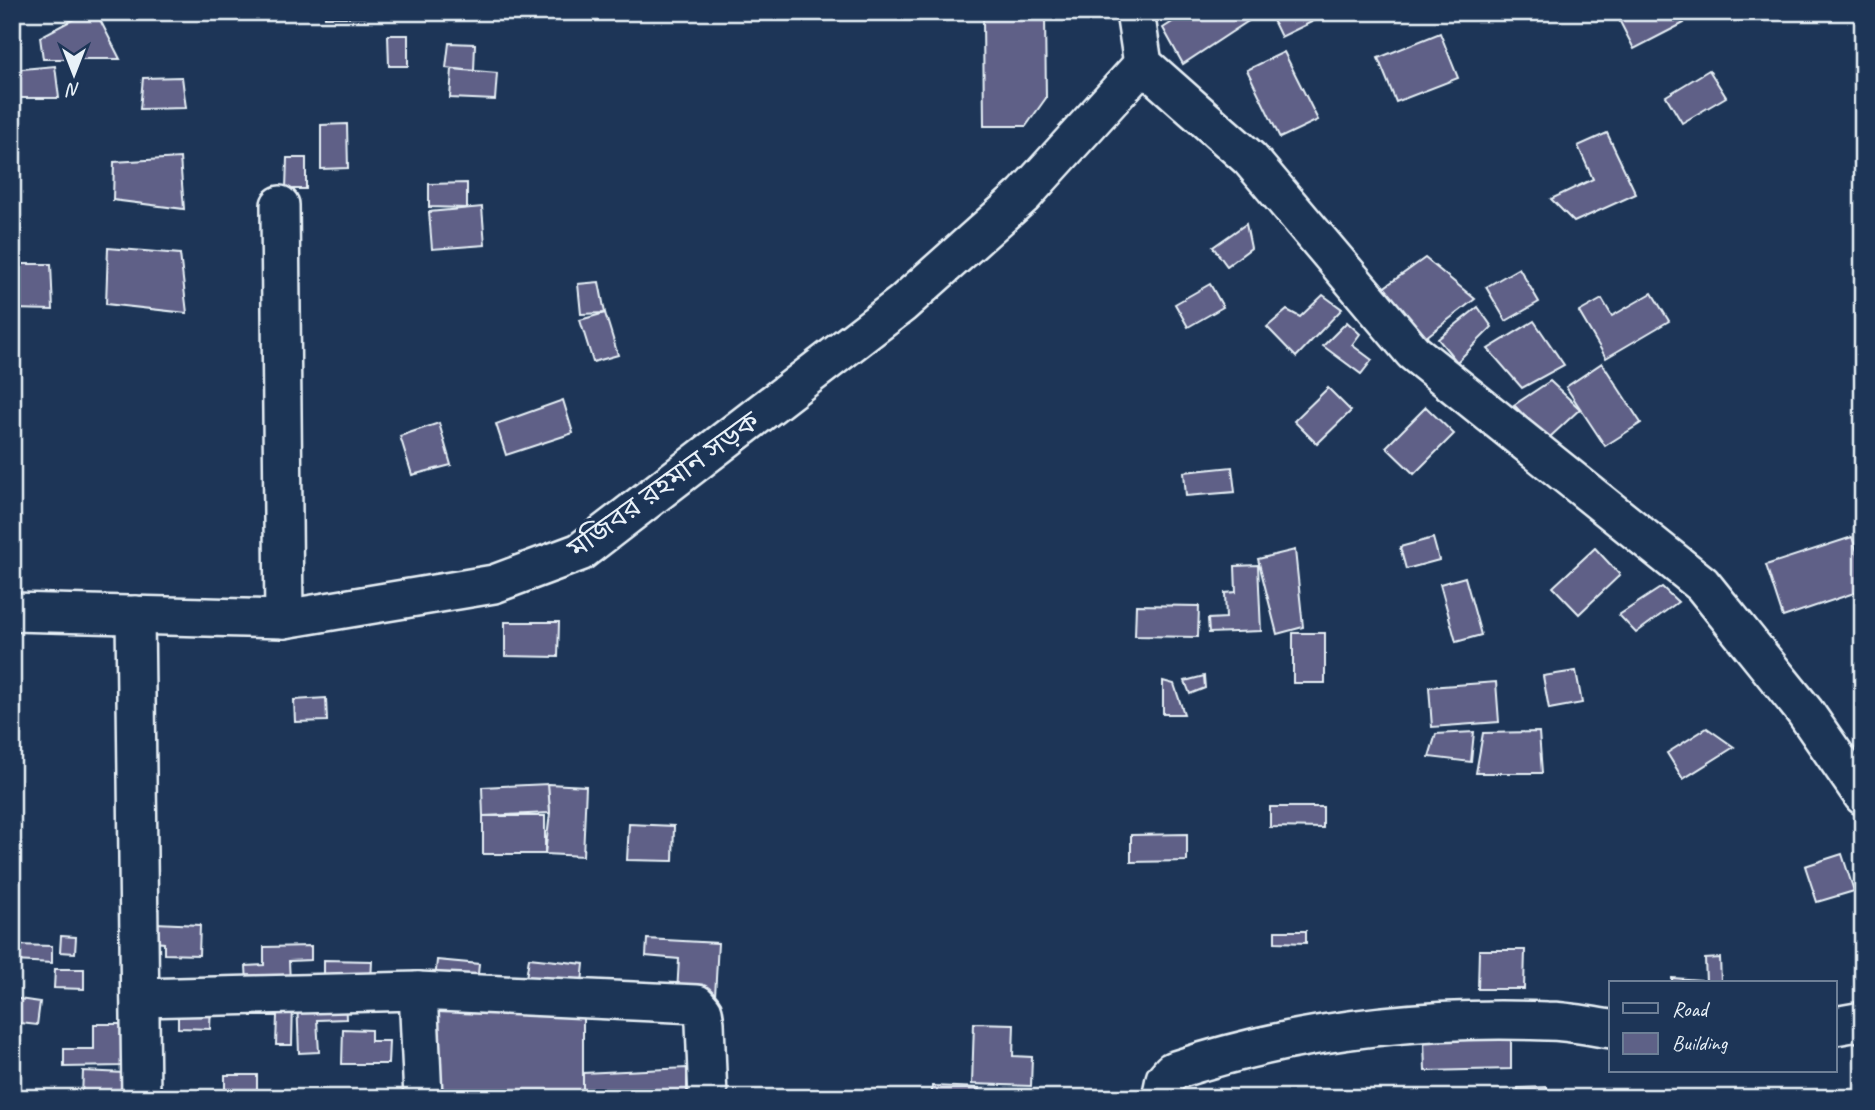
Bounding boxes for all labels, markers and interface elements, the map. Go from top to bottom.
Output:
north arrow [38,38,108,108]
text: N [65,78,80,102]
street label: মজিবর রহমান সড়ক [560,403,766,566]
legend [1609,981,1836,1072]
text: Road [1672,996,1711,1022]
text: Building [1672,1030,1729,1056]

